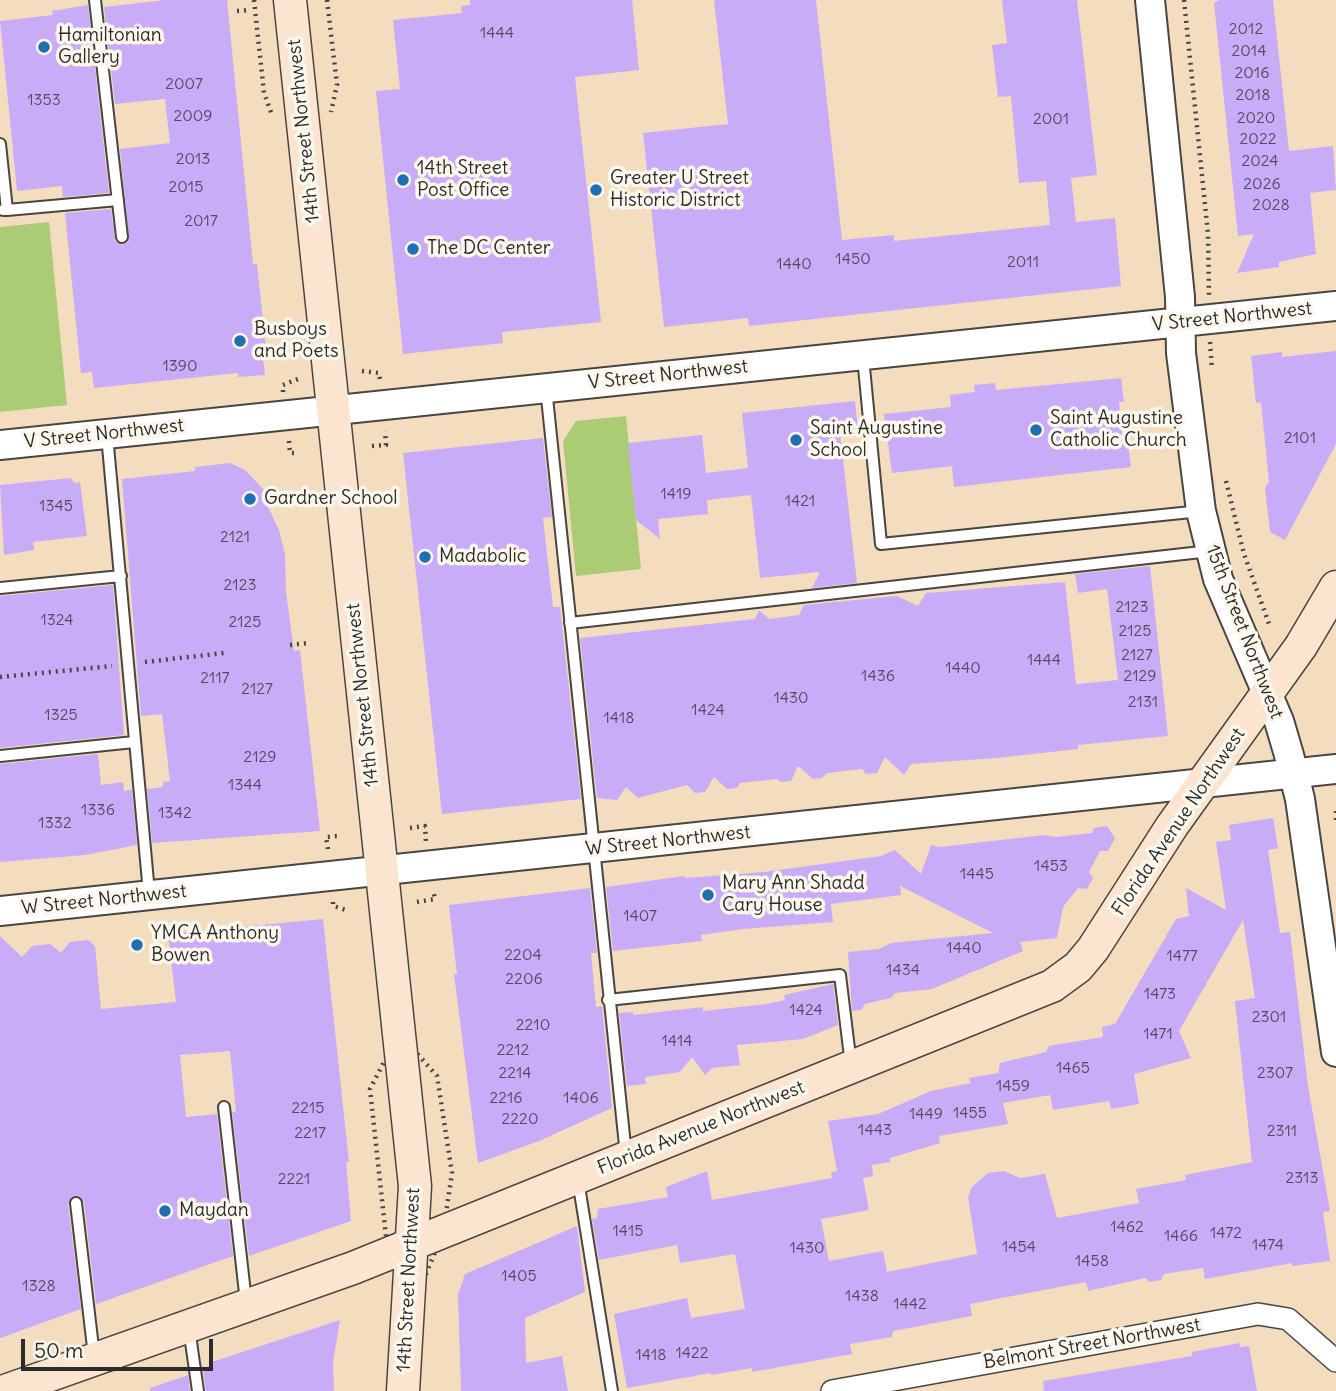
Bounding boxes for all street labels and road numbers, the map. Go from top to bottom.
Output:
street label: 14th Street Northwest [283,38,325,224]
street label: V Street Northwest [1151,297,1313,337]
street label: V Street Northwest [587,355,749,395]
street label: V Street Northwest [23,414,185,454]
street label: 15th Street Northwest [1200,542,1288,722]
street label: 14th Street Northwest [342,602,384,788]
street label: Florida Avenue Northwest [1108,724,1250,920]
street label: W Street Northwest [584,821,752,861]
street label: W Street Northwest [20,880,188,920]
street label: Florida Avenue Northwest [594,1076,808,1180]
street label: 14th Street Northwest [393,1187,425,1373]
street label: Belmont Street Northwest [982,1314,1202,1374]

